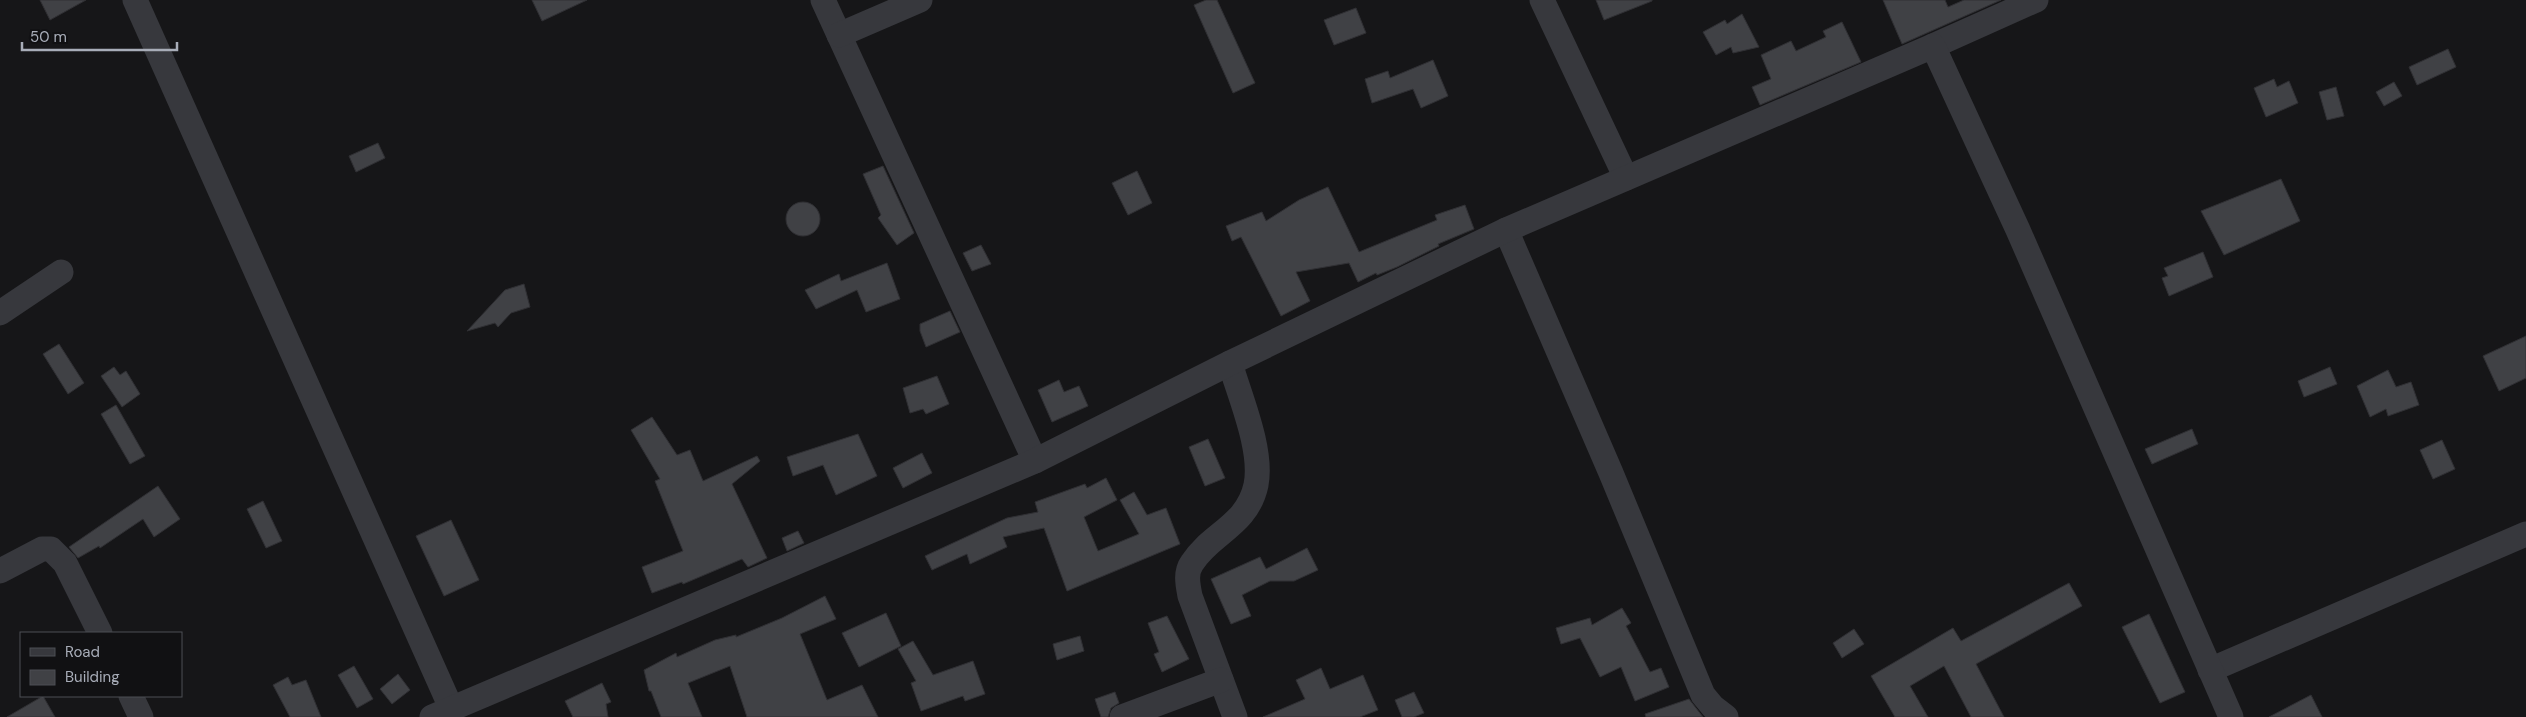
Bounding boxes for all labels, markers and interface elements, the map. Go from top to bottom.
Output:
scale bar [22,20,178,52]
text: 50 m [30,27,67,47]
legend [20,632,182,697]
text: Road [65,642,100,662]
text: Building [65,667,120,687]

